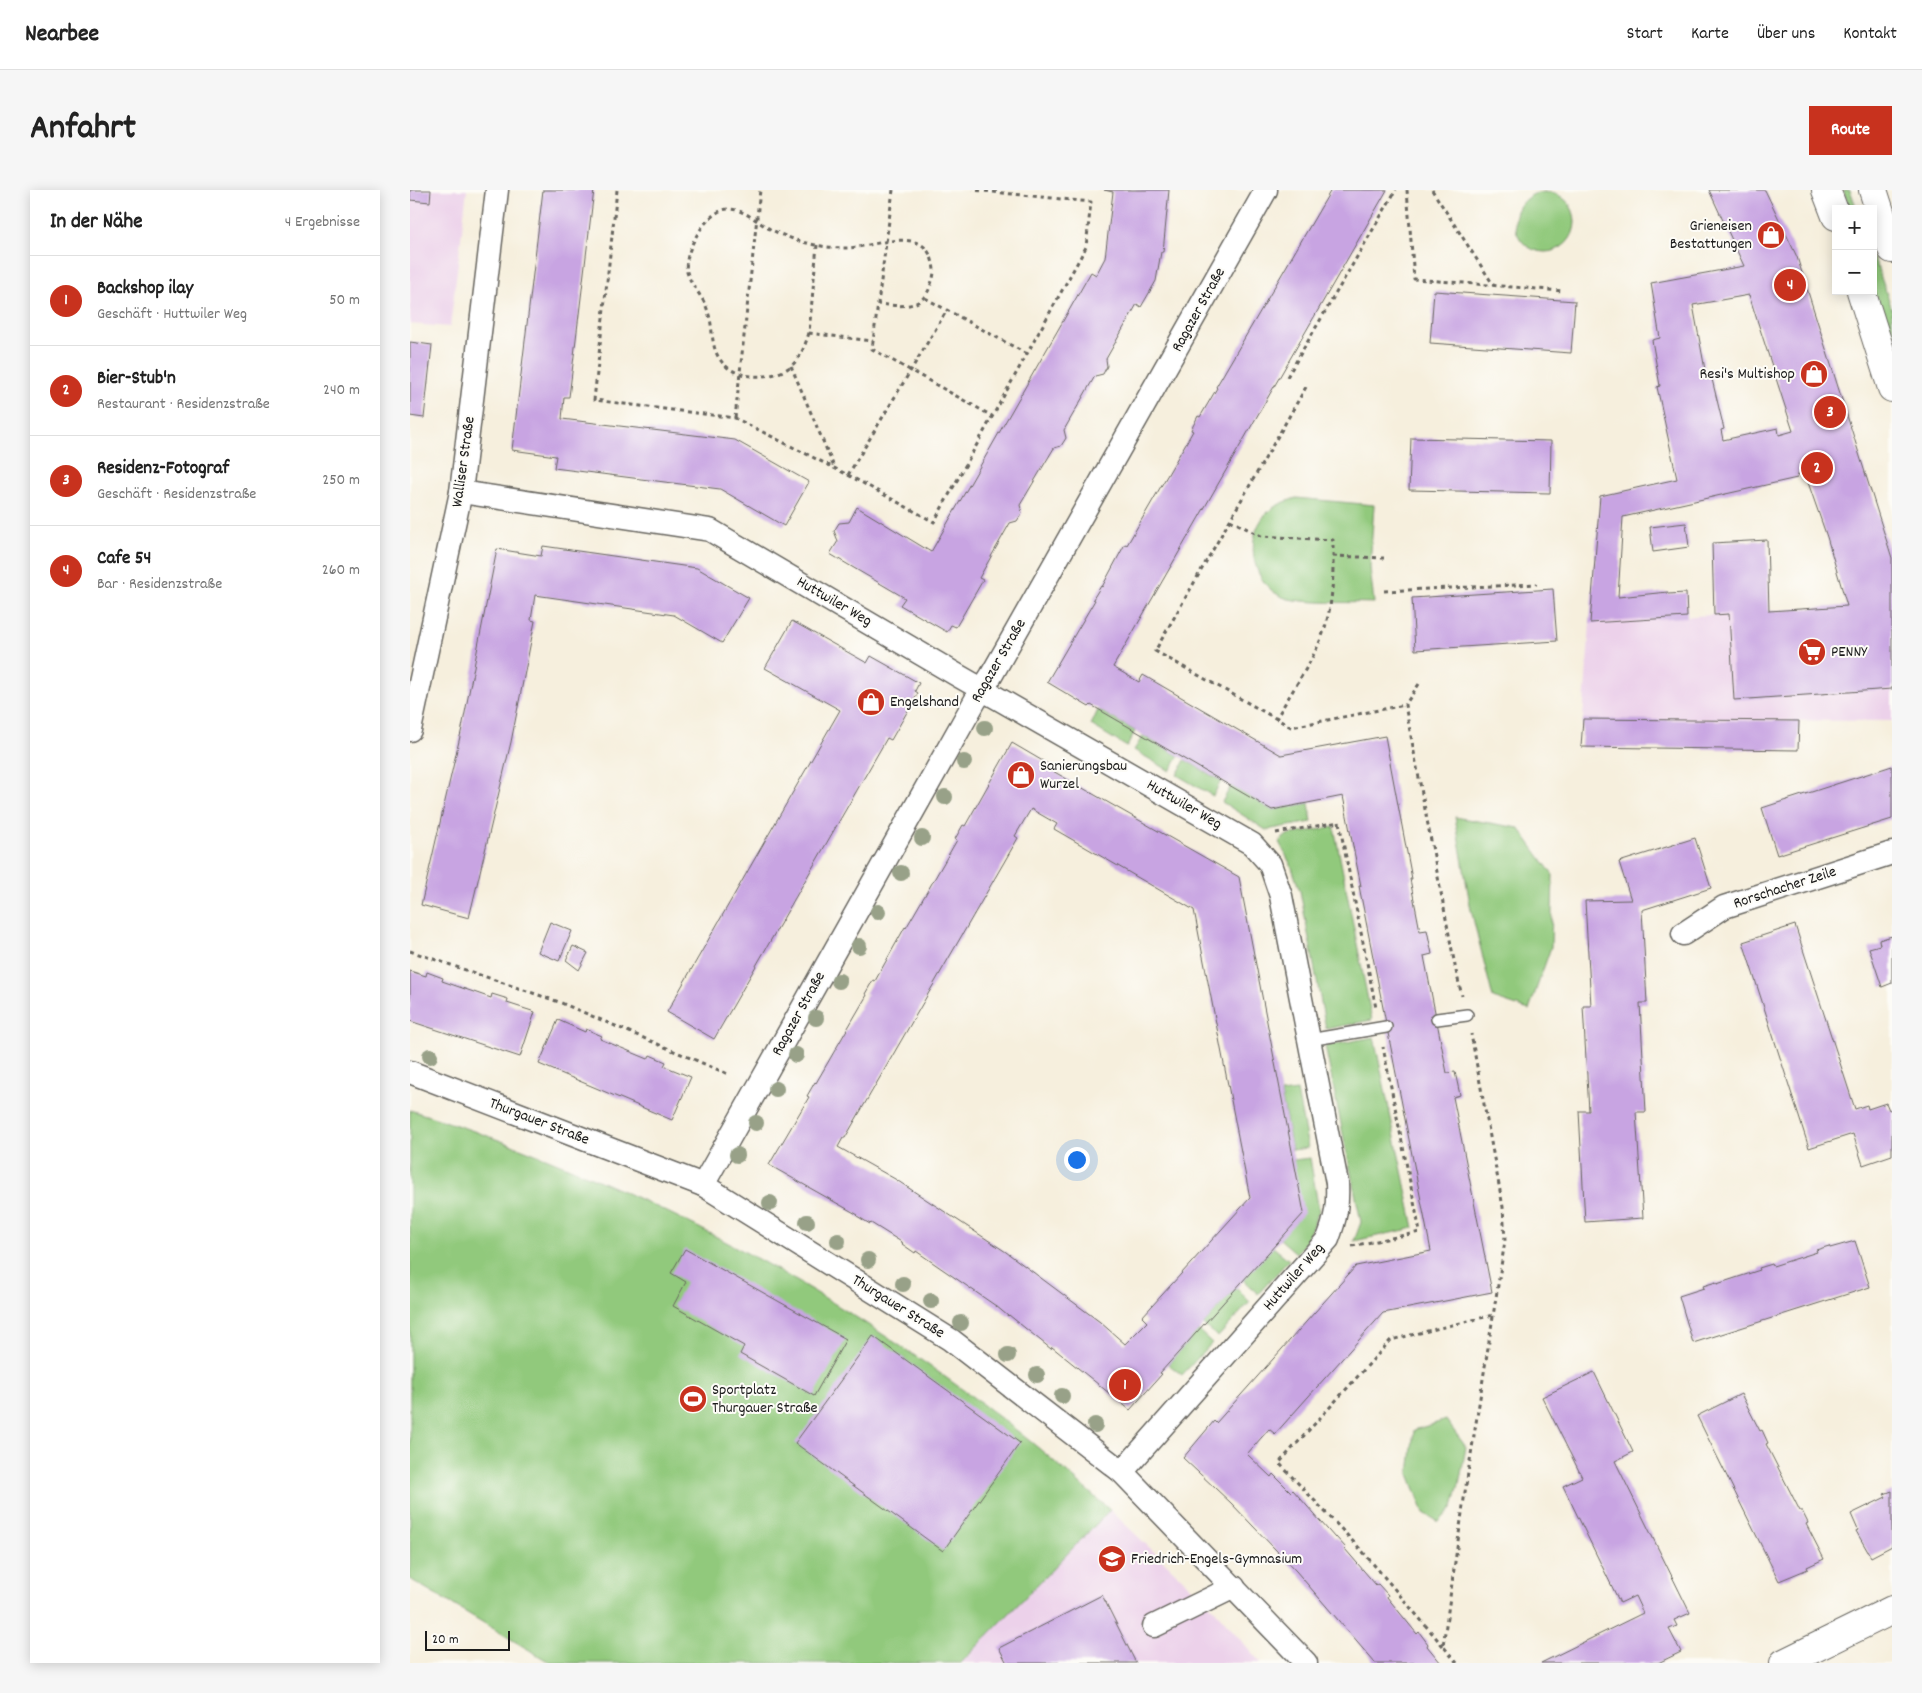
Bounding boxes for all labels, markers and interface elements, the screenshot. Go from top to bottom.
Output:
text: Nearbee [25,18,99,52]
text: Start [1627,22,1663,47]
text: Karte [1691,22,1729,47]
text: Über uns [1757,22,1815,47]
text: Kontakt [1843,22,1897,47]
text: Anfahrt [30,105,136,155]
button: Route [1809,106,1892,155]
map controls [1832,205,1877,295]
button: + [1832,205,1877,250]
text: In der Nähe [50,208,142,238]
text: 4 Ergebnisse [285,211,360,234]
place label: Grieneisen Bestattungen [1670,215,1752,256]
shop icon: Grieneisen Bestattungen [1756,220,1786,250]
button: − [1832,250,1877,295]
street label: Ragazer Straße [1166,264,1232,356]
pin: 4 [1774,266,1806,304]
text: Backshop ilay [97,276,193,303]
text: 1 [64,289,68,312]
text: 50 m [329,289,360,312]
text: Geschäft · Huttwiler Weg [97,303,247,326]
shop icon: Resi's Multishop [1799,359,1829,389]
place label: Resi's Multishop [1699,363,1795,386]
text: Bier-Stub'n [97,366,176,393]
text: 2 [63,379,70,402]
text: 240 m [323,379,360,402]
text: Restaurant · Residenzstraße [97,393,270,416]
pin: 3 [1814,393,1846,431]
street label: Walliser Straße [446,415,482,509]
pin: 2 [1801,449,1833,487]
text: Residenz-Fotograf [97,456,229,483]
text: 3 [62,469,70,492]
text: 250 m [322,469,360,492]
text: Geschäft · Residenzstraße [97,483,256,506]
text: Cafe 54 [97,546,151,573]
text: 4 [63,559,69,582]
text: 260 m [322,559,360,582]
street label: Huttwiler Weg [792,571,876,633]
text: Bar · Residenzstraße [97,573,222,596]
street label: Ragazer Straße [966,615,1032,707]
supermarket icon: PENNY [1797,637,1827,667]
place label: PENNY [1831,641,1868,664]
shop icon: Engelshand [856,687,886,717]
place label: Engelshand [890,691,959,714]
place label: Sanierungsbau Wurzel [1040,755,1127,796]
shop icon: Sanierungsbau Wurzel [1006,760,1036,790]
street label: Huttwiler Weg [1142,774,1226,836]
street label: Rorschacher Zeile [1731,861,1839,915]
street label: Ragazer Straße [766,968,832,1060]
street label: Thurgauer Straße [486,1092,592,1152]
your location [1064,1147,1090,1173]
street label: Huttwiler Weg [1258,1238,1330,1316]
street label: Thurgauer Straße [847,1269,949,1345]
pin: 1 [1109,1366,1141,1404]
place label: Sportplatz Thurgauer Straße [712,1379,818,1420]
sports icon: Sportplatz Thurgauer Straße [678,1384,708,1414]
school or university icon: Friedrich-Engels-Gymnasium [1097,1544,1127,1574]
place label: Friedrich-Engels-Gymnasium [1131,1548,1302,1571]
scale bar [425,1628,510,1651]
text: 20 m [432,1630,459,1650]

